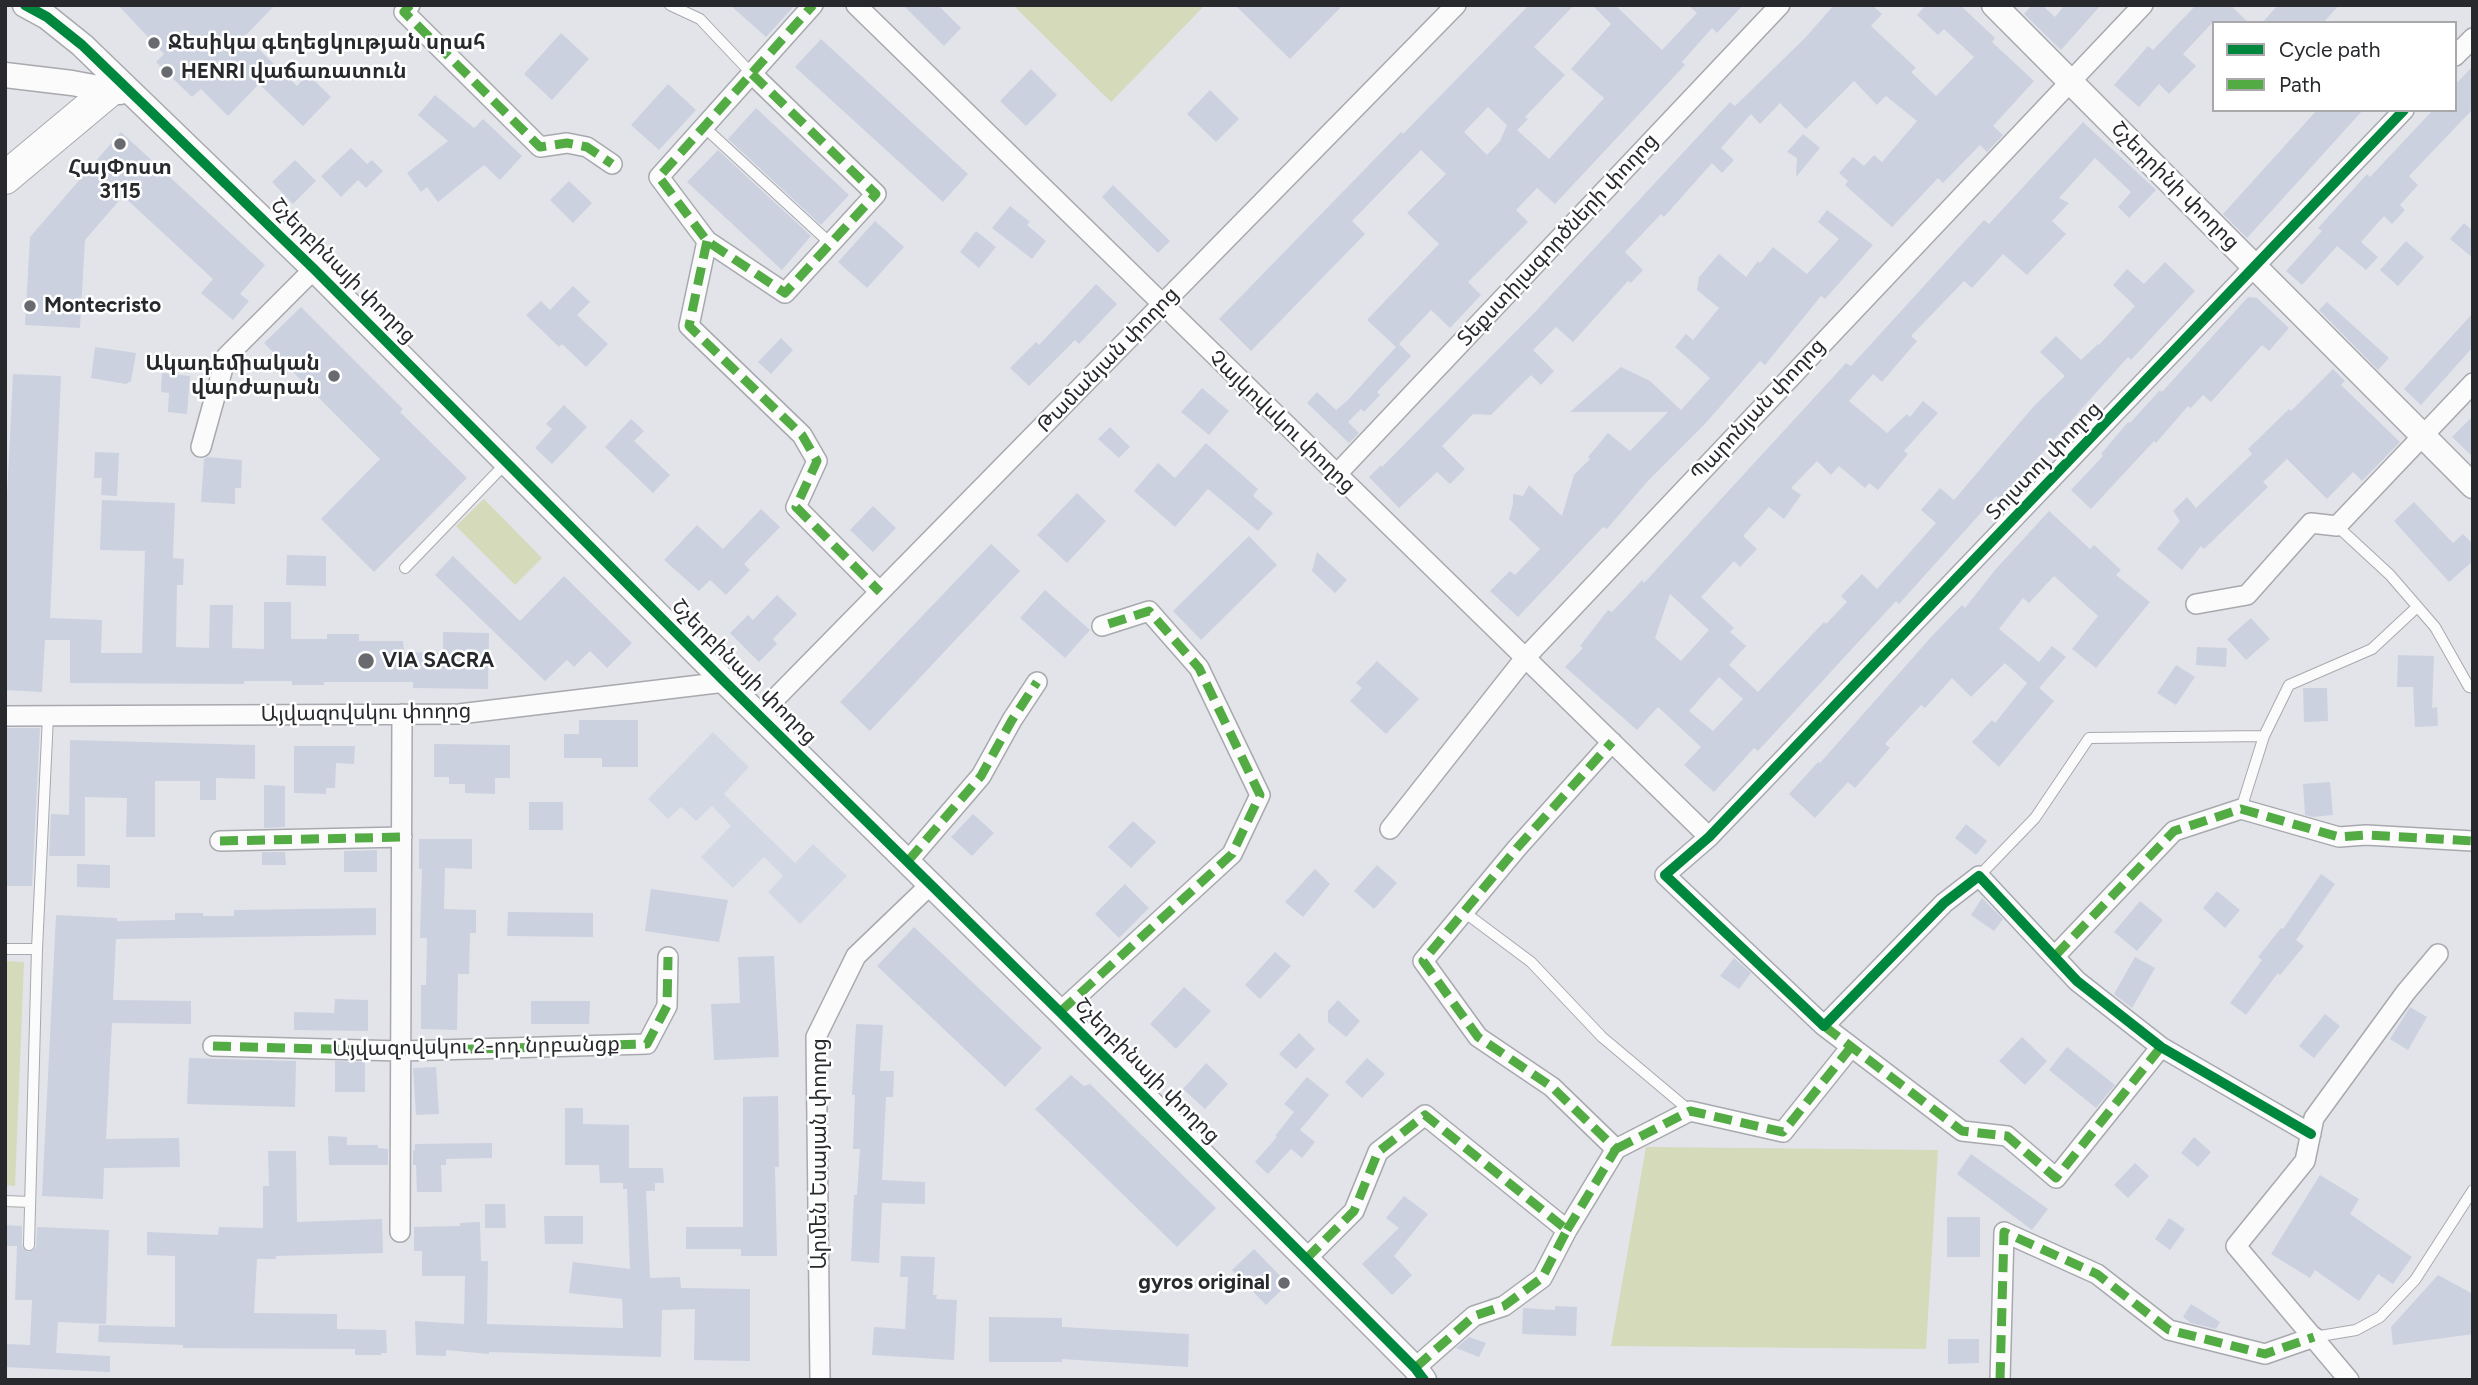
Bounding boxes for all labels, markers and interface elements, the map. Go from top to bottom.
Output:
legend [2212,21,2457,112]
place label: Ջեսիկա գեղեցկության սրահ [168,30,486,56]
marker: Ջեսիկա գեղեցկության սրահ [146,35,162,51]
text: Cycle path [2279,37,2380,62]
place label: HENRI վաճառատուն [181,59,407,85]
marker: HENRI վաճառատուն [159,64,175,80]
text: Path [2279,72,2321,97]
street label: Շչեդրինի փողոց [2106,117,2244,255]
street label: Տեքստիլագործների փողոց [1453,128,1663,352]
marker: ՀայՓոստ 3115 [112,136,128,152]
place label: ՀայՓոստ 3115 [68,155,172,205]
street label: Շչերբինայի փողոց [265,193,421,349]
street label: Թամանյան փողոց [1032,282,1184,438]
place label: Montecristo [44,293,161,319]
marker: Montecristo [22,298,38,314]
street label: Պարոնյան փողոց [1686,334,1830,486]
street label: Չայկովսկու փողոց [1203,345,1361,499]
place label: Ակադեմիական վարժարան [145,351,320,401]
marker: Ակադեմիական վարժարան [326,368,342,384]
street label: Տոլստոյ փողոց [1981,397,2107,525]
street label: Շչերբինայի փողոց [666,594,822,750]
place label: VIA SACRA [382,648,494,674]
marker: VIA SACRA [356,651,376,671]
street label: Այվազովսկու փողոց [261,699,471,727]
street label: Շչերբինայի փողոց [1069,993,1225,1149]
street label: Այվազովսկու 2-րդ նրբանցք [332,1032,620,1062]
street label: Արմեն Եսայան փողոց [807,1038,833,1270]
place label: gyros original [1138,1270,1270,1296]
marker: gyros original [1276,1275,1292,1291]

